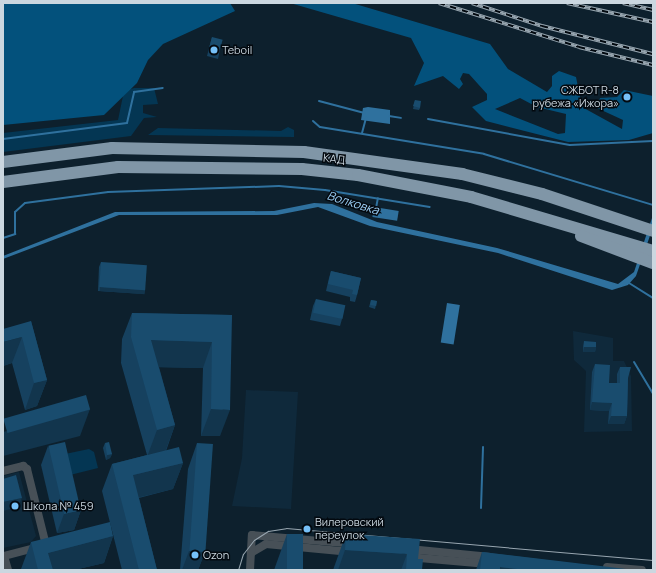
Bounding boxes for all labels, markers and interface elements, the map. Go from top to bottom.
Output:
place label: Teboil [222,43,252,57]
marker: Teboil [209,45,219,55]
place label: СЖБОТ R-8 рубежа «Ижора» [533,84,619,110]
marker: СЖБОТ R-8 рубежа «Ижора» [622,92,632,102]
street label: КАД [322,151,346,167]
water label: Волковка [325,188,381,218]
place label: Школа № 459 [23,499,93,513]
marker: Школа № 459 [10,501,20,511]
place label: Вилеровский переулок [315,516,384,542]
marker: Вилеровский переулок [302,524,312,534]
place label: Ozon [203,548,229,562]
marker: Ozon [190,550,200,560]

